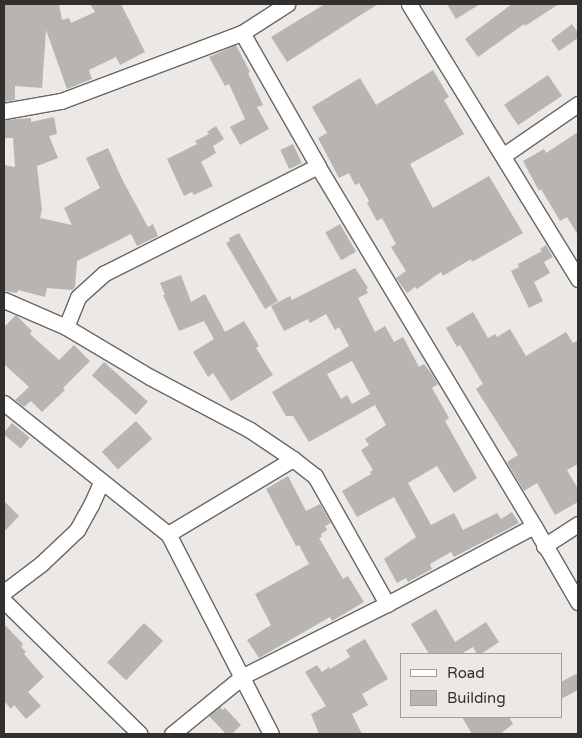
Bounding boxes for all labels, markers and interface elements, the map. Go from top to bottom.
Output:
legend [400,653,562,718]
text: Road [447,664,485,682]
text: Building [447,689,506,707]

